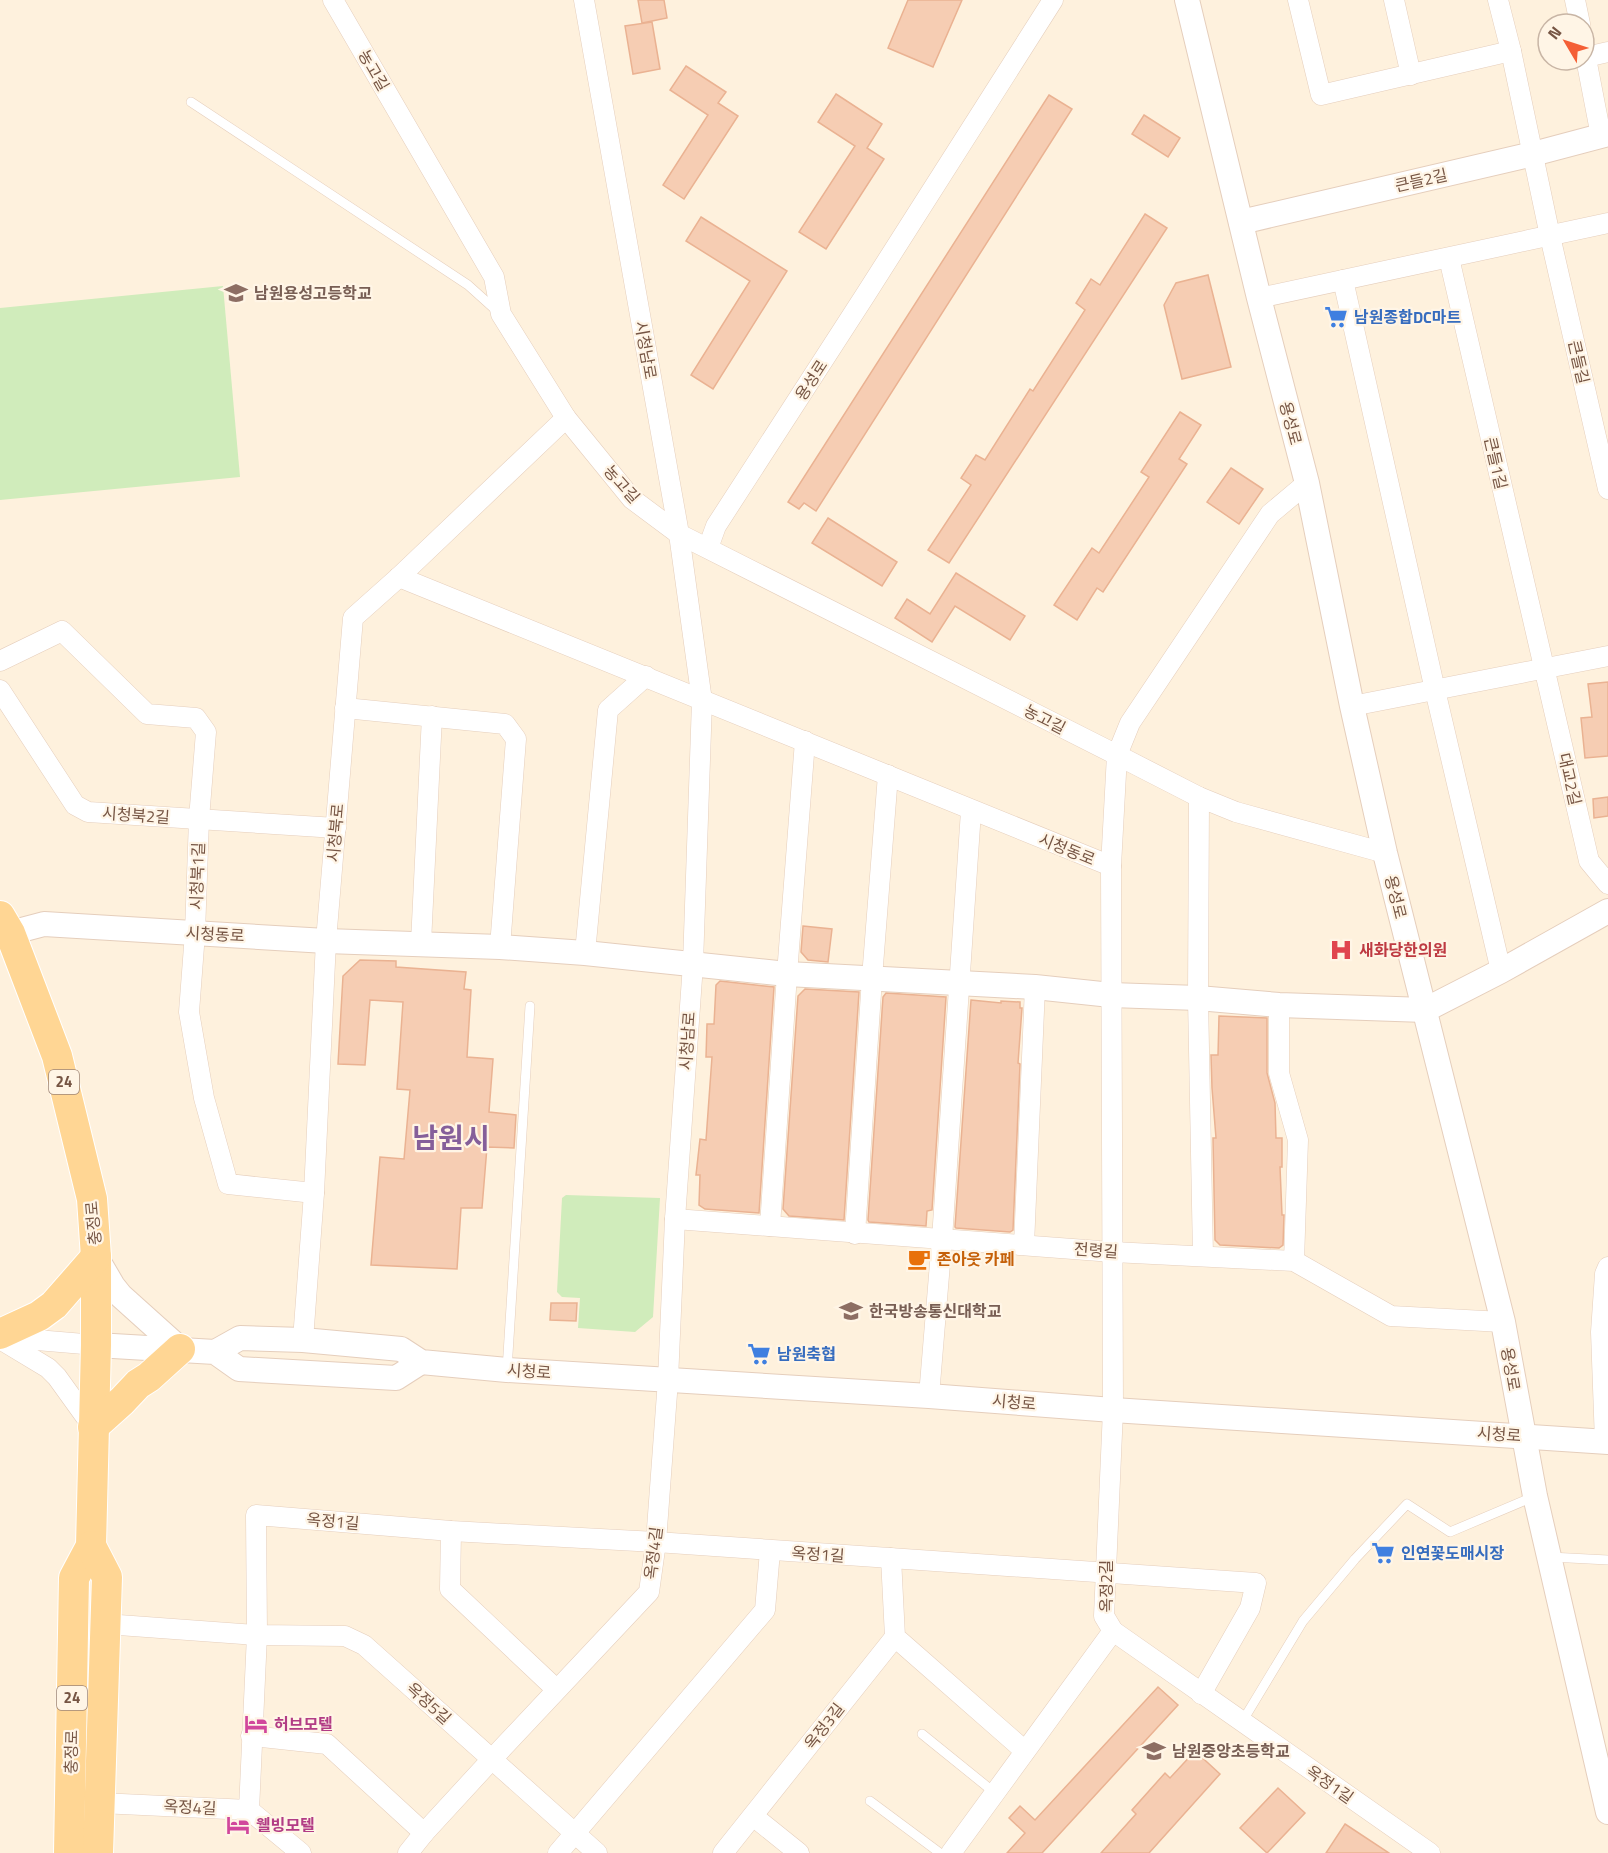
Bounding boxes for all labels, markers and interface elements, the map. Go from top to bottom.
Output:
north arrow [1536,12,1596,72]
text: N [1542,21,1567,44]
street label: 농고길 [353,45,395,95]
street label: 큰들2길 [1392,162,1450,198]
school or university icon: 남원용성고등학교 [223,280,249,306]
place label: 남원용성고등학교 [254,281,372,305]
supermarket icon: 남원종합DC마트 [1323,304,1349,330]
place label: 남원종합DC마트 [1354,305,1461,329]
street label: 시청남로 [629,319,663,381]
street label: 큰들길 [1562,338,1596,386]
street label: 용성로 [789,355,833,405]
street label: 용성로 [1274,399,1308,448]
street label: 큰들1길 [1478,434,1514,492]
street label: 농고길 [598,460,646,508]
street label: 농고길 [1020,698,1070,740]
street label: 대교2길 [1552,750,1588,808]
street label: 시청북2길 [101,801,171,829]
street label: 시청북로 [320,802,350,863]
street label: 시청동로 [1035,827,1099,871]
street label: 시청북1길 [184,842,210,910]
street label: 용성로 [1379,873,1413,922]
street label: 시청동로 [185,920,245,948]
hospital icon: 새화당한의원 [1328,937,1354,963]
place label: 새화당한의원 [1359,938,1447,962]
street label: 시청남로 [673,1011,701,1071]
road number: 24 [49,1070,79,1094]
district label: 남원시 [412,1116,490,1159]
street label: 충정로 [79,1200,107,1246]
street label: 전령길 [1073,1236,1119,1264]
cafe icon: 존아웃 카페 [906,1246,932,1272]
place label: 존아웃 카페 [937,1247,1014,1271]
school or university icon: 한국방송통신대학교 [838,1298,864,1324]
place label: 한국방송통신대학교 [869,1299,1002,1323]
supermarket icon: 남원축협 [746,1341,772,1367]
place label: 남원축협 [777,1342,836,1366]
street label: 용성로 [1495,1345,1527,1393]
street label: 시청로 [506,1357,552,1385]
street label: 시청로 [991,1388,1037,1416]
street label: 시청로 [1476,1420,1522,1448]
street label: 옥정1길 [305,1507,361,1535]
street label: 옥정4길 [638,1525,668,1581]
street label: 옥정1길 [791,1540,845,1568]
supermarket icon: 인연꽃도매시장 [1370,1540,1396,1566]
place label: 인연꽃도매시장 [1401,1541,1504,1565]
street label: 옥정2길 [1094,1559,1118,1613]
street label: 옥정5길 [401,1676,457,1730]
road number: 24 [57,1686,87,1710]
street label: 옥정3길 [798,1698,850,1754]
hotel icon: 허브모텔 [243,1711,269,1737]
place label: 허브모텔 [274,1712,333,1736]
street label: 충정로 [59,1729,83,1774]
school or university icon: 남원중앙초등학교 [1141,1738,1167,1764]
place label: 남원중앙초등학교 [1172,1739,1290,1763]
street label: 옥정1길 [1301,1759,1359,1809]
street label: 옥정4길 [163,1794,217,1820]
hotel icon: 웰빙모텔 [225,1812,251,1838]
place label: 웰빙모텔 [256,1813,315,1837]

